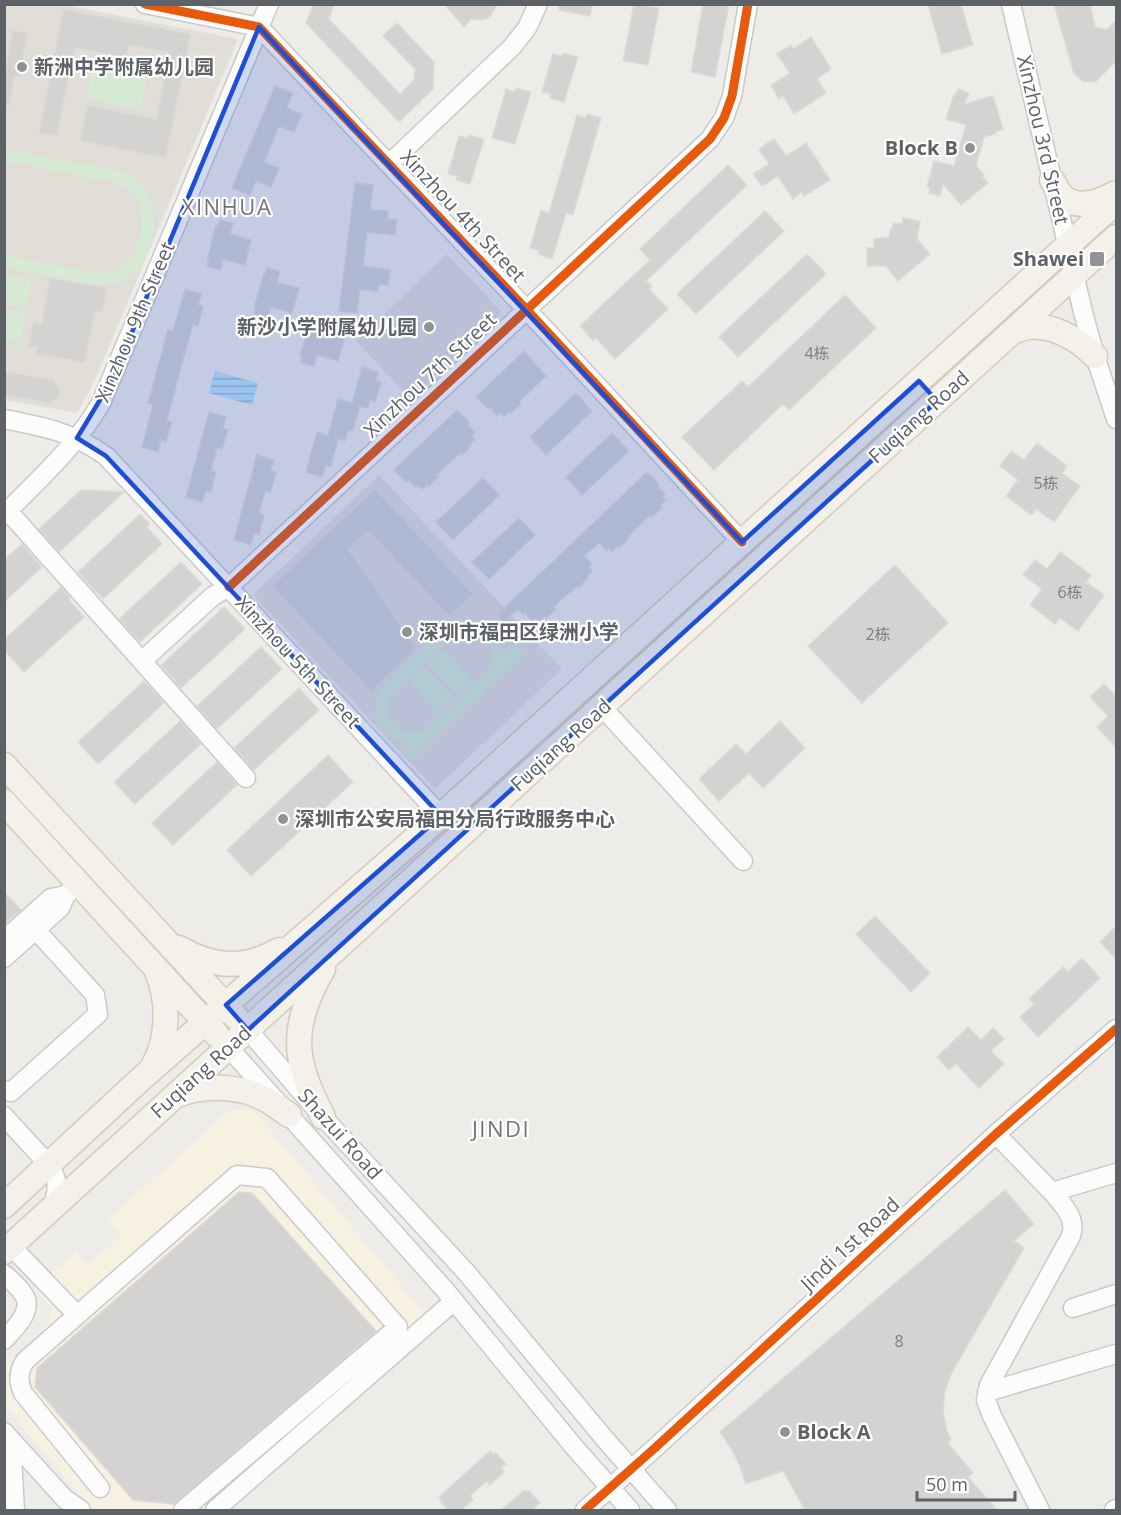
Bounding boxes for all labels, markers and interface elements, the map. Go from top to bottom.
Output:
place label: 新洲中学附属幼儿园 [34,53,214,80]
street label: Xinzhou 3rd Street [1011,53,1076,227]
marker: 新洲中学附属幼儿园 [15,60,29,74]
place label: Block B [885,134,958,161]
marker: Block B [963,141,977,155]
street label: Xinzhou 4th Street [395,144,532,288]
district label: XINHUA [182,191,272,221]
street label: Xinzhou 9th Street [89,237,181,406]
place label: Shawei [1013,245,1084,272]
marker: Shawei [1088,250,1106,268]
street label: Xinzhou 7th Street [358,306,502,443]
place label: 新沙小学附属幼儿园 [237,313,417,340]
marker: 新沙小学附属幼儿园 [422,320,436,334]
house number: 4栋 [804,342,830,364]
street label: Fuqiang Road [862,364,975,469]
house number: 5栋 [1033,472,1059,494]
house number: 6栋 [1057,581,1083,603]
street label: Xinzhou 5th Street [230,590,367,734]
place label: 深圳市福田区绿洲小学 [419,618,619,645]
house number: 2栋 [865,623,891,645]
marker: 深圳市福田区绿洲小学 [400,625,414,639]
street label: Fuqiang Road [504,692,617,797]
place label: 深圳市公安局福田分局行政服务中心 [295,805,615,832]
marker: 深圳市公安局福田分局行政服务中心 [276,812,290,826]
street label: Fuqiang Road [144,1019,257,1124]
street label: Shazui Road [292,1082,389,1185]
district label: JINDI [470,1113,530,1143]
street label: Jindi 1st Road [793,1191,905,1298]
house number: 8 [894,1330,904,1352]
place label: Block A [797,1418,871,1445]
marker: Block A [778,1425,792,1439]
scale bar [917,1464,1014,1502]
text: 50 m [926,1472,968,1496]

